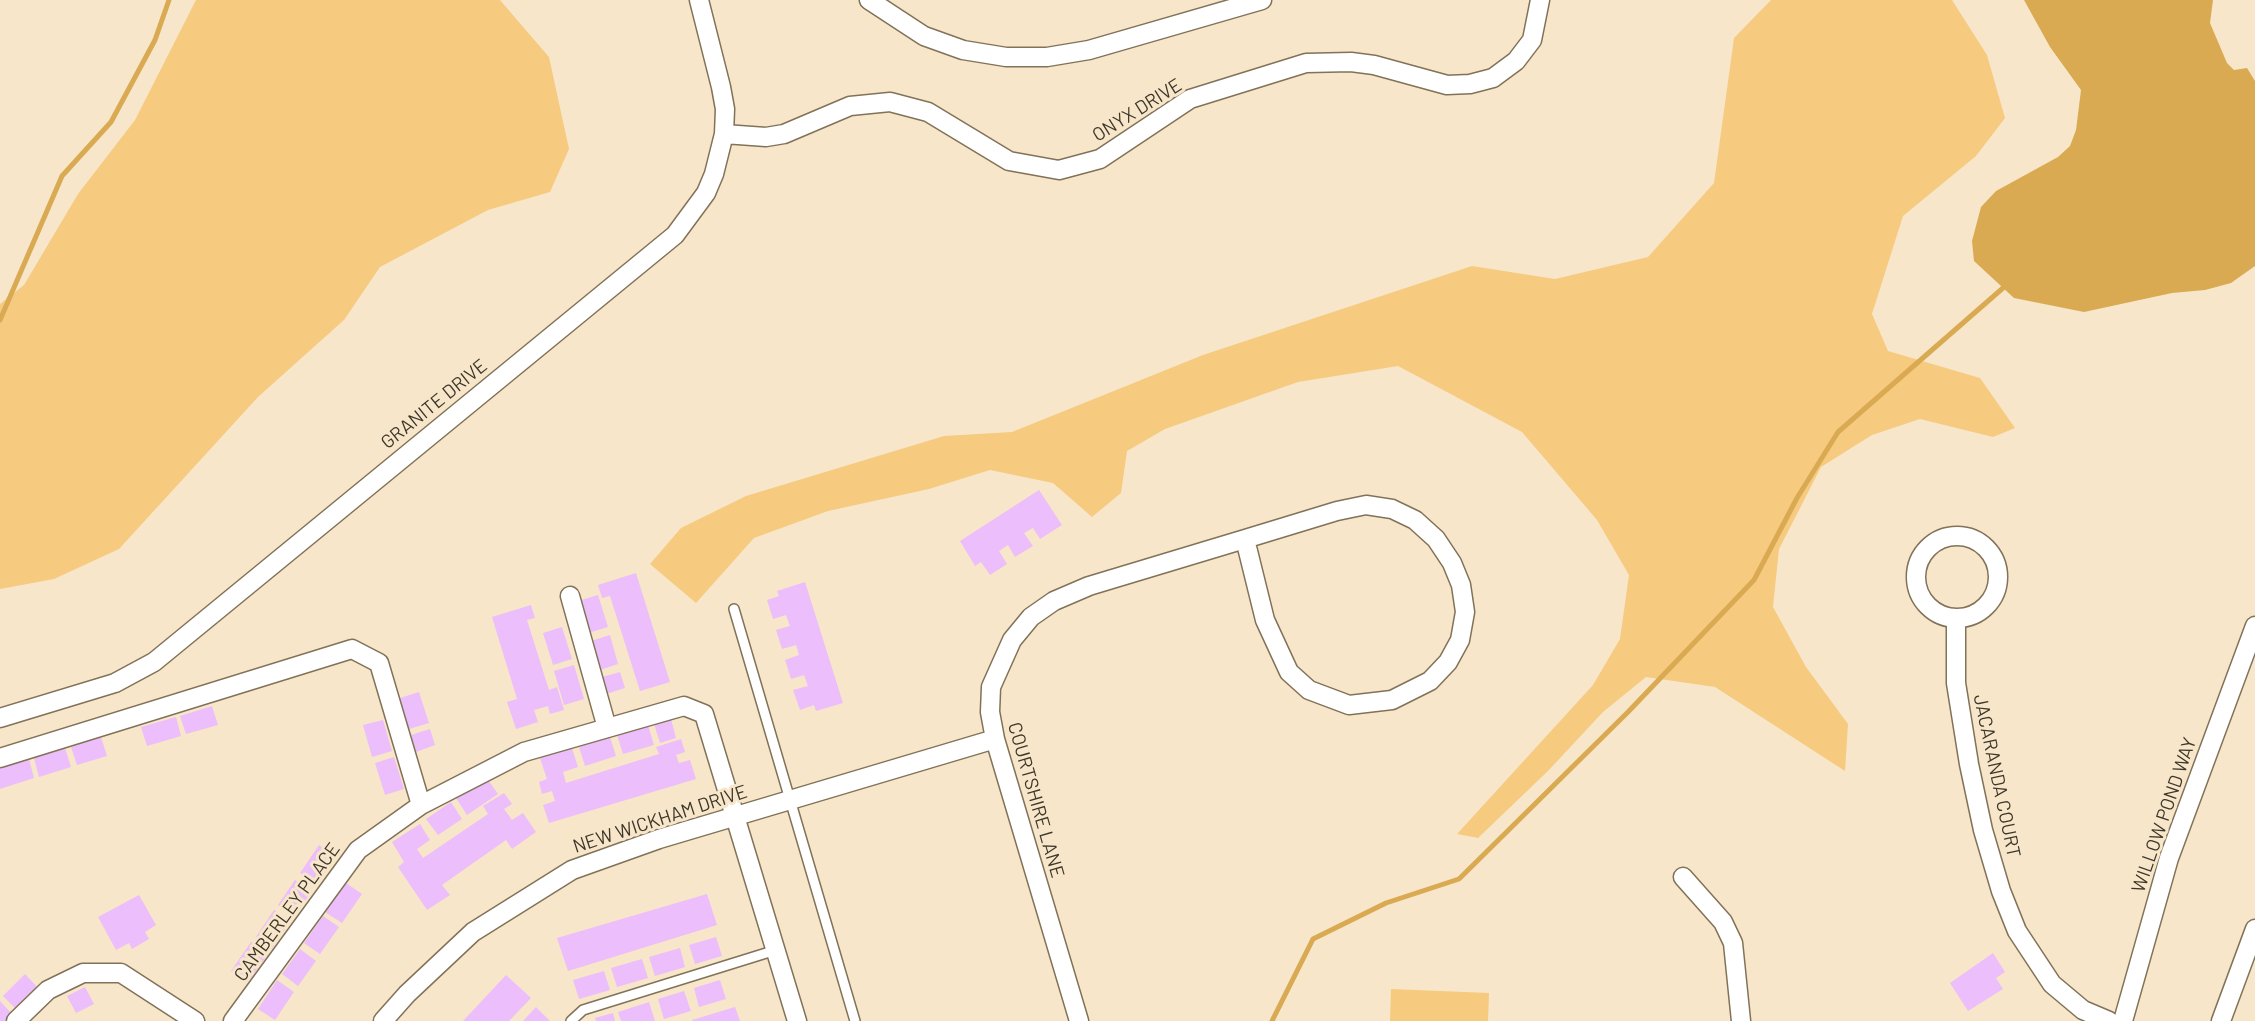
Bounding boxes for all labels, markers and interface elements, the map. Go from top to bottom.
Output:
street label: ONYX DRIVE [1088,74,1186,146]
street label: GRANITE DRIVE [376,354,492,454]
street label: JACARANDA COURT [1969,692,2025,860]
street label: COURTSHIRE LANE [1003,720,1069,880]
street label: WILLOW POND WAY [2127,735,2201,895]
street label: NEW WICKHAM DRIVE [570,780,750,858]
street label: CAMBERLEY PLACE [229,838,345,986]

